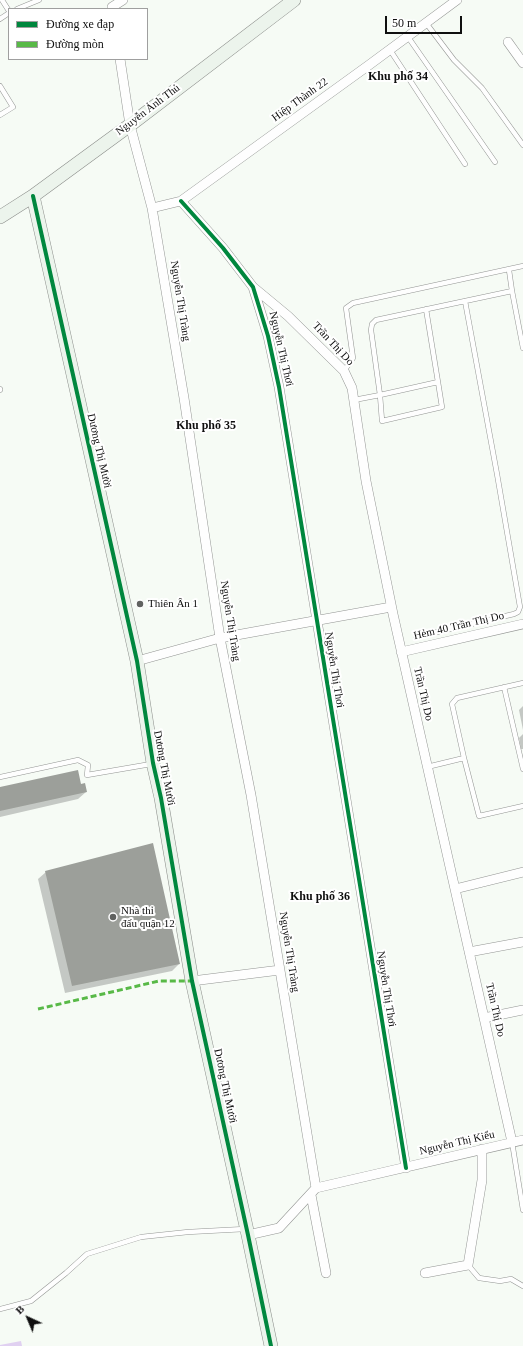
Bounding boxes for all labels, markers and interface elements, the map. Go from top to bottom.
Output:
legend [8,8,148,60]
scale bar [387,8,464,34]
text: 50 m [392,16,416,30]
text: Đường xe đạp [46,17,114,31]
text: Đường mòn [46,37,104,51]
district label: Khu phố 34 [368,70,428,84]
street label: Hiệp Thành 22 [269,75,331,125]
street label: Nguyễn Ảnh Thủ [113,82,183,138]
street label: Nguyễn Thị Tràng [167,260,193,342]
street label: Nguyễn Thị Thơi [266,310,296,388]
street label: Trần Thị Do [310,320,356,368]
street label: Dương Thị Mười [84,412,114,490]
district label: Khu phố 35 [176,419,236,433]
street label: Nguyễn Thị Tràng [217,580,243,662]
place label: Thiên Ân 1 [148,597,198,611]
marker: Thiên Ân 1 [135,599,145,609]
street label: Hẻm 40 Trần Thị Do [412,609,506,643]
street label: Nguyễn Thị Thơi [321,631,347,709]
street label: Trần Thị Do [410,666,436,722]
street label: Dương Thị Mười [150,729,178,807]
district label: Khu phố 36 [290,890,350,904]
place label: Nhà thi đấu quận 12 [121,904,175,930]
street label: Nguyễn Thị Tràng [276,911,302,993]
marker: Nhà thi đấu quận 12 [108,912,118,922]
street label: Nguyễn Thị Thơi [373,950,399,1028]
street label: Trần Thị Do [482,982,508,1038]
street label: Dương Thị Mười [211,1047,239,1125]
street label: Nguyễn Thị Kiểu [418,1128,496,1158]
north arrow [8,1298,48,1338]
text: B [13,1303,26,1316]

